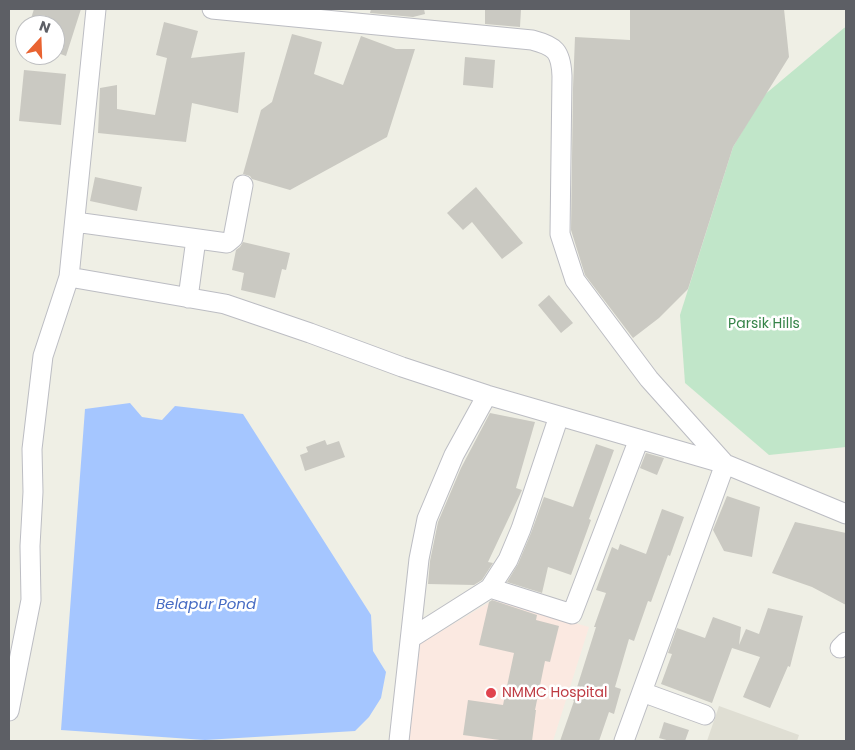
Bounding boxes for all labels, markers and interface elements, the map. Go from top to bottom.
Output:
north arrow [15,15,65,65]
text: N [36,16,53,38]
park label: Parsik Hills [728,316,800,332]
water label: Belapur Pond [156,596,256,614]
place label: NMMC Hospital [502,685,607,701]
marker: NMMC Hospital [484,686,498,700]

